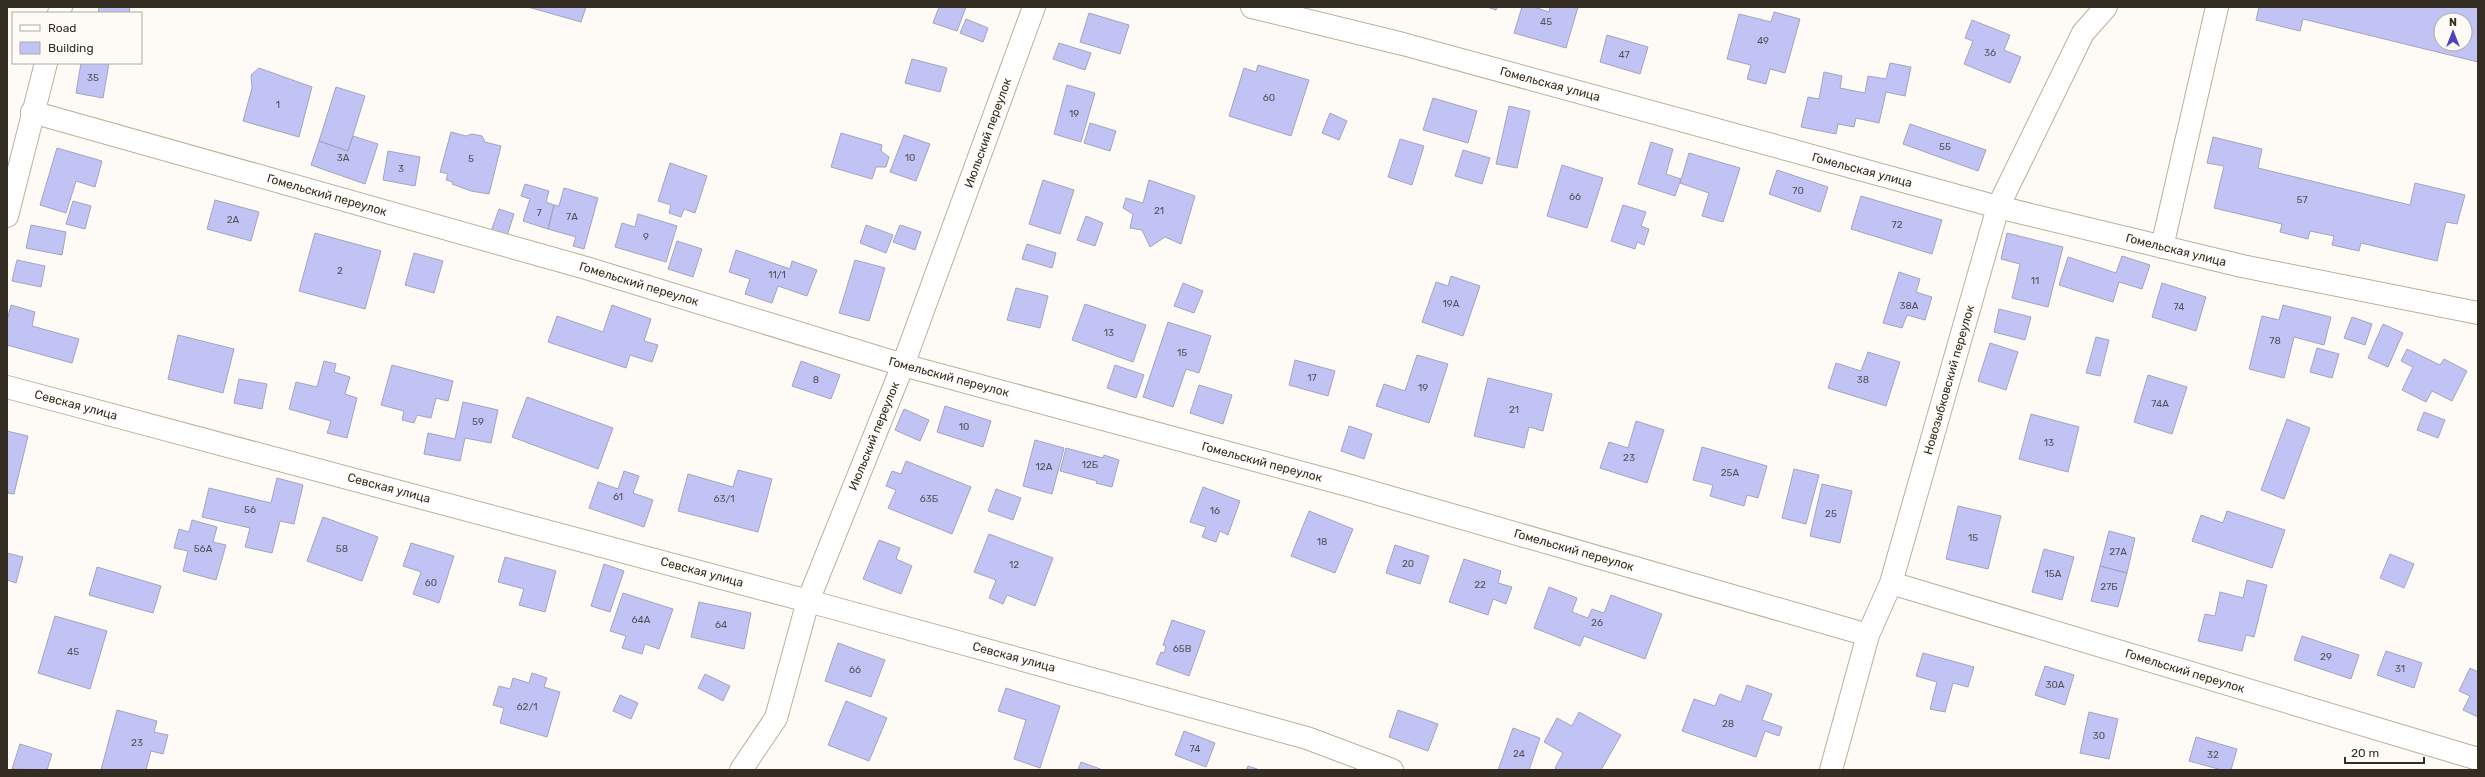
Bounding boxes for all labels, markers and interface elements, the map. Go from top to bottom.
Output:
legend [12,12,142,64]
north arrow [2433,12,2473,52]
house number: 45 [1540,16,1552,28]
text: N [2449,16,2457,29]
text: Road [48,21,76,35]
house number: 49 [1757,35,1769,47]
text: Building [48,41,94,55]
house number: 36 [1984,47,1996,59]
house number: 47 [1618,49,1630,61]
street label: Гомельская улица [1498,64,1602,104]
house number: 35 [87,72,99,84]
street label: Июльский переулок [962,76,1015,190]
house number: 60 [1263,92,1275,104]
house number: 1 [276,99,280,111]
house number: 19 [1069,108,1079,120]
house number: 55 [1939,141,1951,153]
street label: Гомельская улица [1810,150,1914,190]
house number: 3А [337,152,350,164]
house number: 10 [905,152,915,164]
house number: 5 [468,153,474,165]
house number: 3 [398,163,404,175]
street label: Гомельский переулок [265,171,389,219]
house number: 70 [1792,185,1804,197]
house number: 66 [1569,191,1581,203]
house number: 57 [2296,194,2308,206]
house number: 21 [1154,205,1164,217]
house number: 7 [536,207,542,219]
house number: 7А [566,211,578,223]
house number: 2А [227,214,240,226]
house number: 72 [1892,219,1903,231]
house number: 9 [643,231,649,243]
street label: Гомельская улица [2124,231,2228,269]
street label: Гомельский переулок [578,259,701,309]
house number: 2 [337,265,343,277]
house number: 11/1 [768,269,786,281]
house number: 11 [2031,275,2039,287]
house number: 19А [1443,298,1460,310]
house number: 38А [1899,300,1919,312]
house number: 74 [2174,301,2185,313]
street label: Новозыбковский переулок [1921,303,1977,456]
house number: 13 [1104,327,1114,339]
house number: 78 [2269,335,2281,347]
house number: 15 [1177,347,1187,359]
street label: Гомельский переулок [887,354,1011,400]
house number: 17 [1307,372,1317,384]
house number: 8 [813,374,819,386]
house number: 38 [1857,374,1869,386]
street label: Июльский переулок [846,379,902,492]
house number: 19 [1418,382,1428,394]
street label: Севская улица [33,387,119,423]
house number: 74А [2151,398,2169,410]
house number: 21 [1509,404,1519,416]
house number: 59 [472,416,484,428]
house number: 10 [959,421,969,433]
house number: 13 [2044,437,2054,449]
street label: Гомельский переулок [1200,439,1324,485]
house number: 23 [1623,452,1635,464]
house number: 12Б [1082,459,1099,471]
house number: 12А [1036,461,1053,473]
house number: 25А [1721,467,1740,479]
street label: Севская улица [346,470,432,506]
house number: 61 [613,491,623,503]
house number: 63/1 [713,493,735,505]
house number: 63Б [920,493,939,505]
house number: 56 [244,504,256,516]
house number: 16 [1210,505,1220,517]
house number: 25 [1825,508,1837,520]
street label: Гомельский переулок [1512,526,1636,574]
house number: 15 [1968,532,1978,544]
house number: 18 [1317,536,1327,548]
house number: 56А [194,543,213,555]
house number: 58 [336,543,348,555]
house number: 27А [2109,546,2127,558]
street label: Севская улица [659,554,745,590]
house number: 20 [1402,558,1414,570]
house number: 12 [1009,559,1019,571]
house number: 15А [2045,568,2062,580]
house number: 60 [425,577,437,589]
house number: 22 [1474,579,1486,591]
house number: 27Б [2100,581,2118,593]
house number: 64А [632,614,651,626]
house number: 26 [1591,617,1603,629]
house number: 64 [715,619,727,631]
street label: Севская улица [971,639,1057,675]
house number: 65В [1173,643,1192,655]
house number: 45 [67,646,79,658]
street label: Гомельский переулок [2124,646,2247,696]
house number: 29 [2320,651,2332,663]
house number: 31 [2395,663,2405,675]
house number: 66 [849,664,861,676]
house number: 30А [2045,679,2065,691]
house number: 62/1 [517,701,537,713]
house number: 28 [1722,718,1734,730]
house number: 30 [2093,730,2105,742]
house number: 23 [131,737,143,749]
scale bar [2345,739,2424,765]
house number: 74 [1190,743,1201,755]
text: 20 m [2351,746,2379,760]
house number: 24 [1513,748,1525,760]
house number: 32 [2207,749,2219,761]

